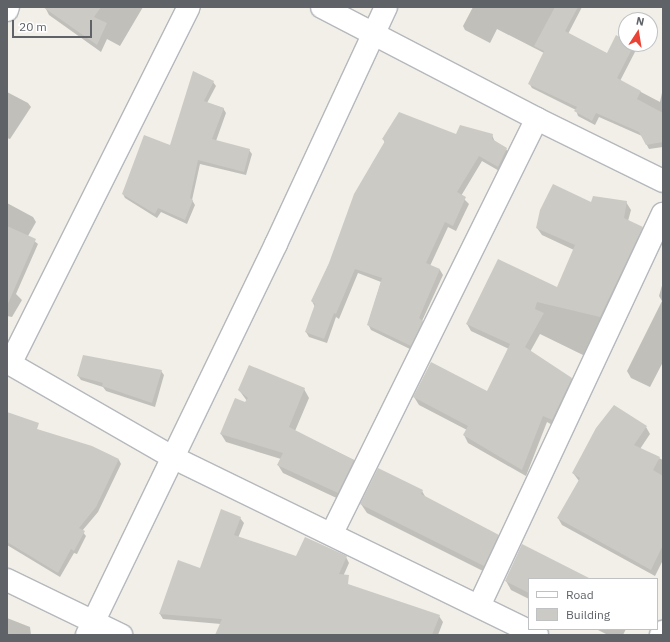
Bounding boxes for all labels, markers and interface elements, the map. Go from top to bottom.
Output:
scale bar [14,12,94,38]
north arrow [618,12,658,52]
text: N [635,14,646,29]
text: 20 m [19,19,47,34]
legend [528,578,658,630]
text: Road [566,587,594,602]
text: Building [566,607,610,622]

